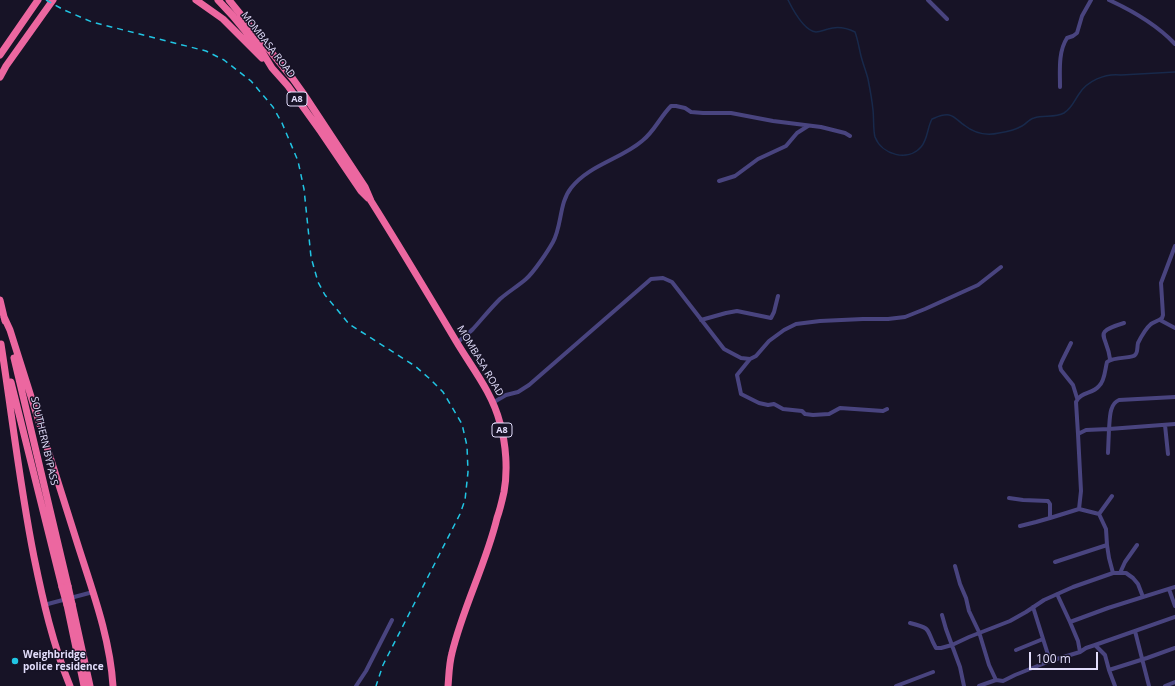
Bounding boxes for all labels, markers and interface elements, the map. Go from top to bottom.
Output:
street label: MOMBASA ROAD [238,10,298,80]
road number: A8 [287,92,307,106]
street label: MOMBASA ROAD [454,323,506,399]
street label: SOUTHERN BYPASS [28,395,60,487]
road number: A8 [492,423,512,437]
scale bar [1031,644,1100,670]
place label: Weighbridge police residence [23,649,104,672]
text: 100 m [1036,650,1071,667]
marker: Weighbridge police residence [10,656,20,666]

